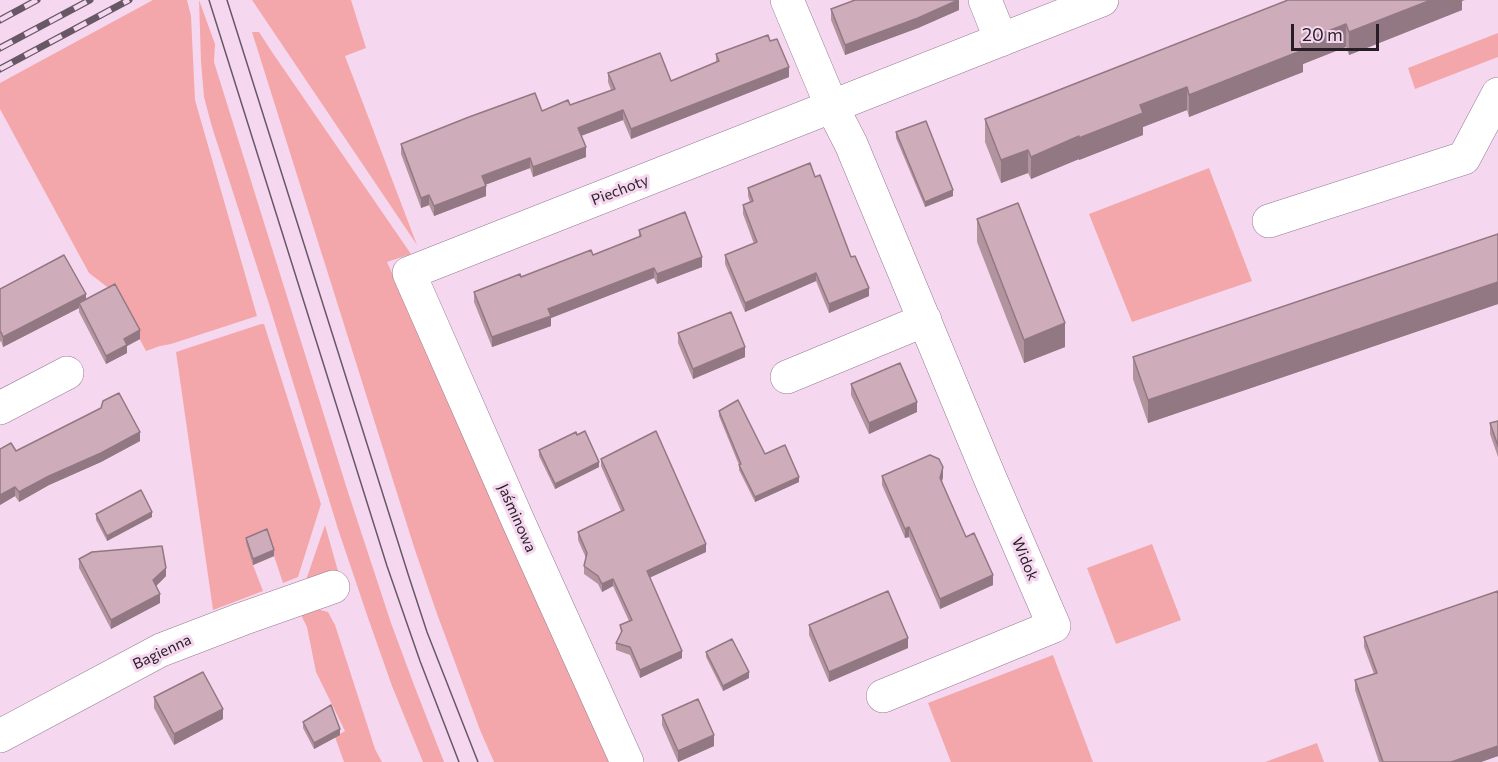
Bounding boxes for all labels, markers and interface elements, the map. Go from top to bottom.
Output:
scale bar [1294,12,1382,50]
text: 20 m [1302,23,1343,45]
street label: Piechoty [589,171,651,209]
street label: Jaśminowa [494,481,540,555]
street label: Widok [1008,535,1042,583]
street label: Bagienna [130,631,194,673]

